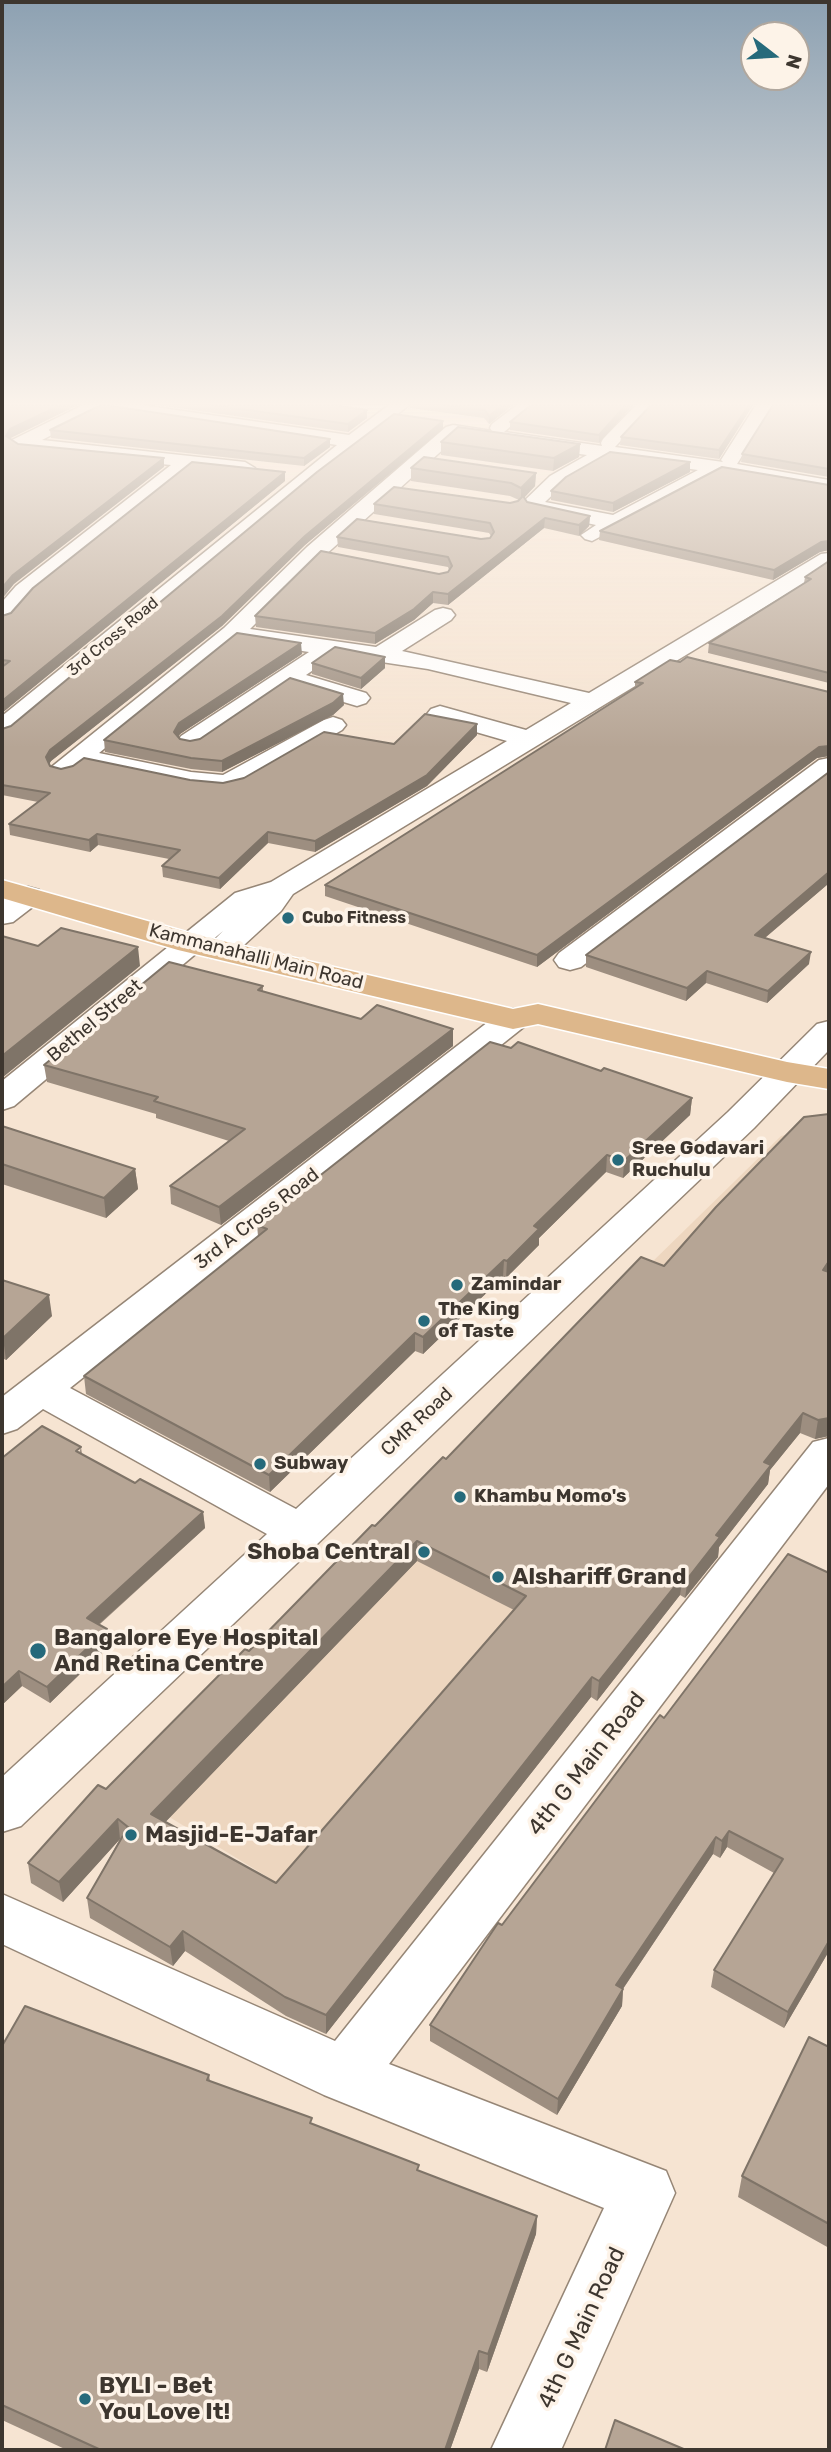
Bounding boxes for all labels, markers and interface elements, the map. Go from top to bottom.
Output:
north arrow [740,21,810,91]
text: N [781,52,807,72]
street label: 3rd Cross Road [64,593,162,681]
place label: Cubo Fitness [302,908,406,928]
marker: Cubo Fitness [280,910,296,926]
street label: Kammanahalli Main Road [147,919,365,995]
street label: Bethel Street [43,975,147,1067]
place label: Sree Godavari Ruchulu [632,1138,764,1182]
marker: Sree Godavari Ruchulu [610,1152,626,1168]
street label: 3rd A Cross Road [190,1163,324,1275]
place label: Zamindar [471,1274,561,1296]
marker: Zamindar [449,1277,465,1293]
place label: The King of Taste [438,1299,520,1343]
marker: The King of Taste [416,1313,432,1329]
street label: CMR Road [376,1383,458,1461]
place label: Subway [274,1453,348,1475]
marker: Subway [252,1456,268,1472]
place label: Khambu Momo's [474,1486,626,1508]
marker: Khambu Momo's [452,1489,468,1505]
place label: Shoba Central [247,1538,410,1566]
marker: Shoba Central [416,1544,432,1560]
place label: Alshariff Grand [512,1563,686,1591]
marker: Alshariff Grand [490,1569,506,1585]
place label: Bangalore Eye Hospital And Retina Centre [54,1624,318,1678]
marker: Bangalore Eye Hospital And Retina Centre [28,1641,48,1661]
street label: 4th G Main Road [522,1687,652,1841]
place label: Masjid-E-Jafar [145,1821,318,1849]
marker: Masjid-E-Jafar [123,1827,139,1843]
street label: 4th G Main Road [533,2243,631,2413]
place label: BYLI - Bet You Love It! [99,2372,230,2426]
marker: BYLI - Bet You Love It! [77,2391,93,2407]

